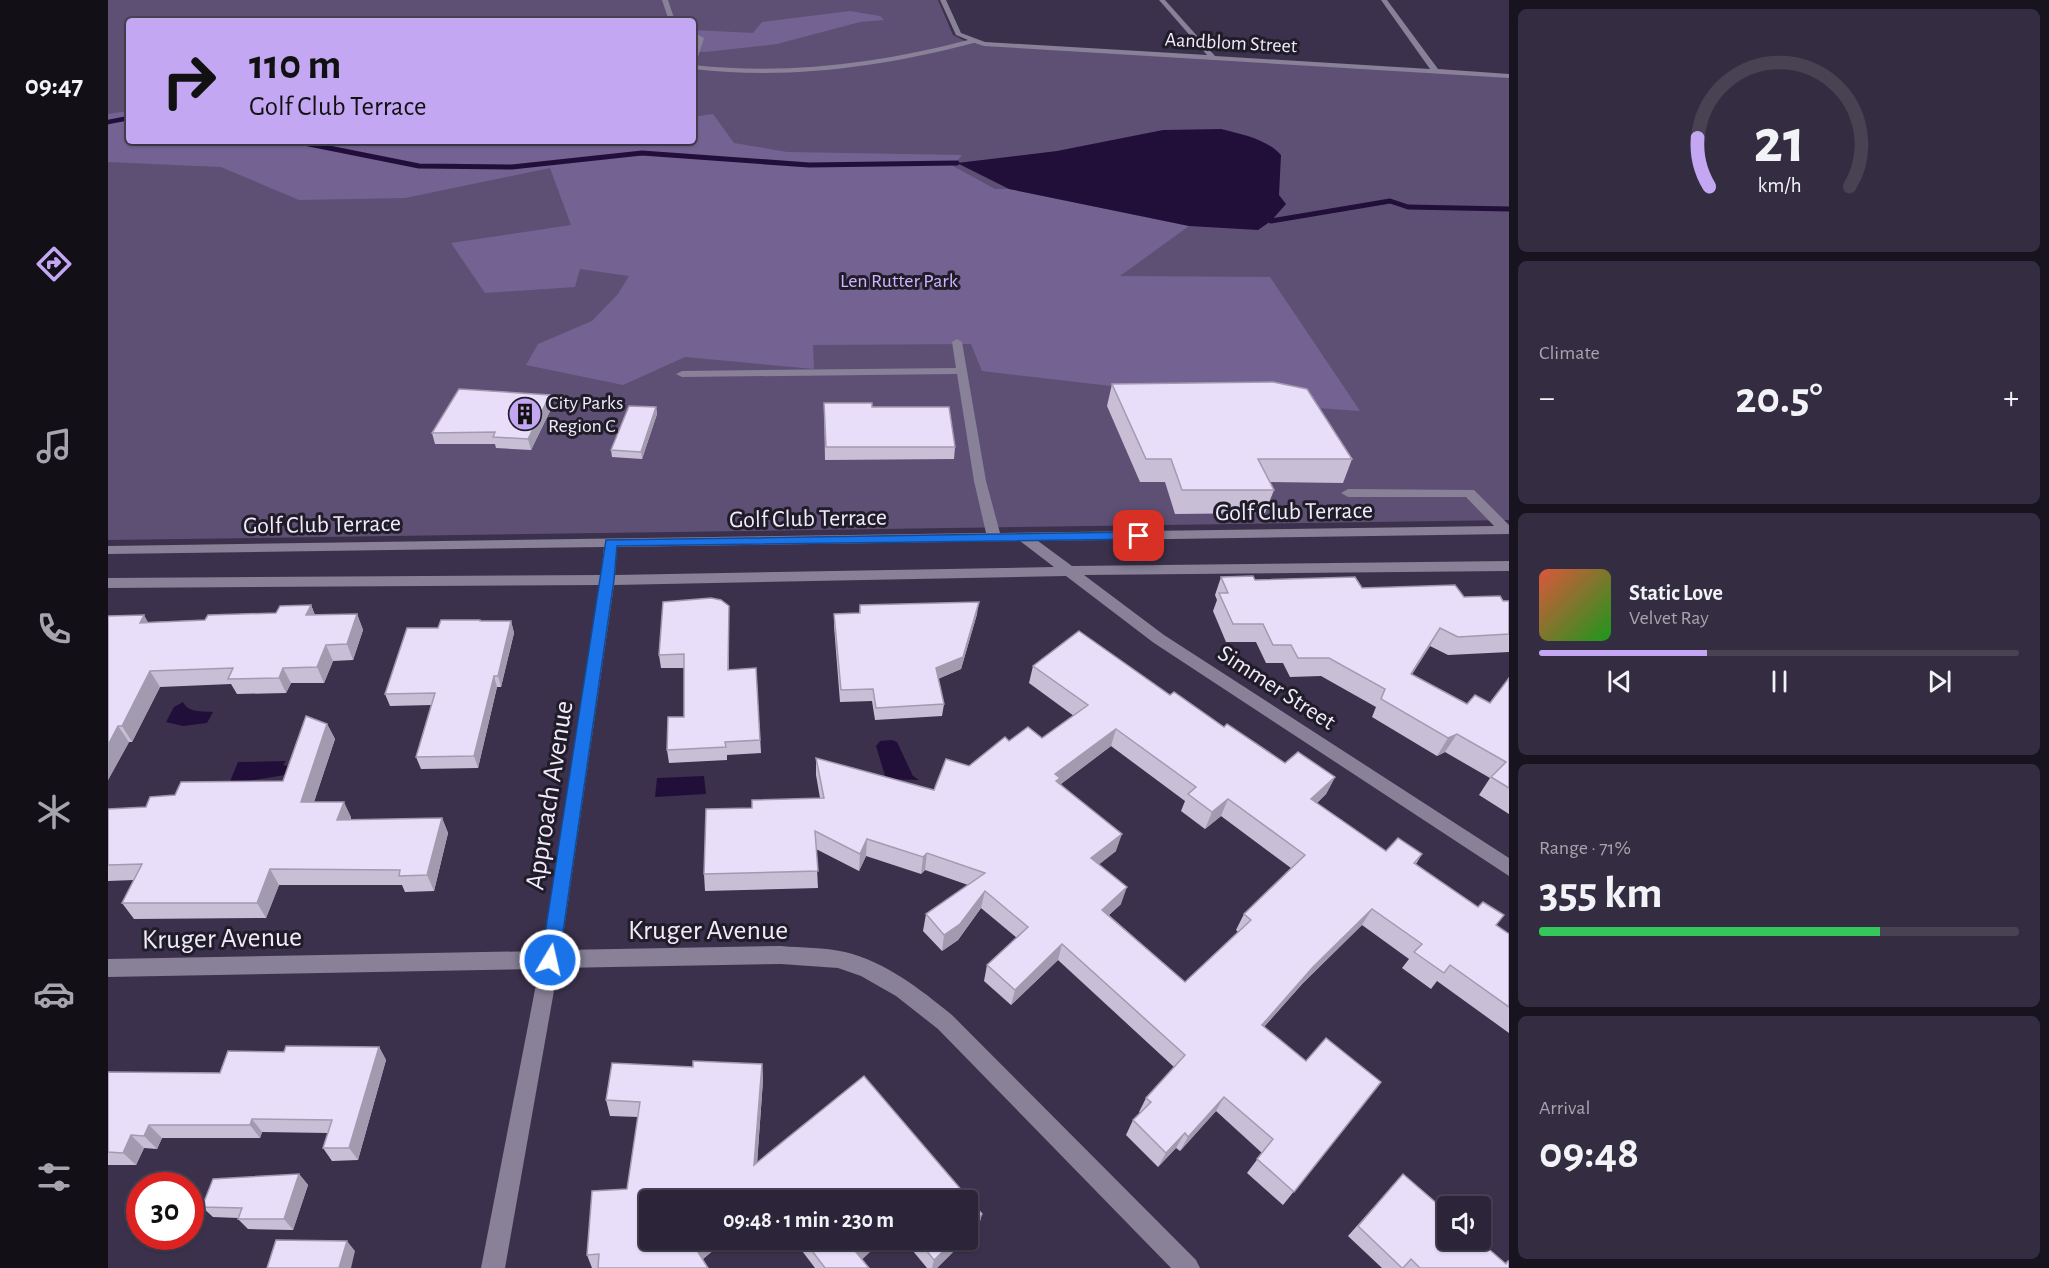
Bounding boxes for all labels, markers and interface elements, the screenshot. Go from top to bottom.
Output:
street label: Aandblom Street [1164,30,1298,56]
icon: right [150,42,228,120]
text: 110 m [249,44,341,86]
text: 09:47 [25,72,83,99]
text: Golf Club Terrace [249,93,426,120]
text: 21 [1753,112,1805,174]
text: km/h [1757,176,1801,197]
icon: directions [33,243,75,285]
park label: Len Rutter Park [840,271,958,291]
text: Climate [1539,343,1600,363]
text: 20.5° [1735,376,1823,421]
text: − [1539,382,1555,415]
text: + [2003,382,2019,415]
place label: City Parks Region C [548,393,623,436]
building icon: City Parks Region C [507,396,543,432]
icon: music [33,425,75,467]
street label: Golf Club Terrace [1215,499,1373,525]
street label: Golf Club Terrace [729,506,887,532]
pin [1113,510,1164,561]
street label: Golf Club Terrace [243,512,401,538]
icon: arrive [1122,519,1155,552]
text: Static Love [1629,582,1723,604]
icon: phone [33,608,75,650]
text: Velvet Ray [1629,608,1709,628]
street label: Simmer Street [1213,641,1340,735]
icon: previous [1603,665,1636,698]
icon: pause [1763,665,1796,698]
icon: next [1923,665,1956,698]
street label: Approach Avenue [521,699,579,892]
icon: climate [33,791,75,833]
text: Range · 71% [1539,838,1631,858]
text: 355 km [1539,871,1663,916]
street label: Kruger Avenue [628,917,788,945]
street label: Kruger Avenue [142,924,302,954]
position arrow [518,928,582,992]
icon: car [33,973,75,1015]
text: Arrival [1539,1098,1590,1118]
text: 09:48 [1539,1131,1639,1176]
icon: filters [33,1156,75,1198]
speed limit sign: 30 [126,1172,204,1250]
map controls [1437,1196,1491,1250]
button: sound [1437,1196,1491,1250]
text: 09:48 · 1 min · 230 m [723,1209,894,1231]

